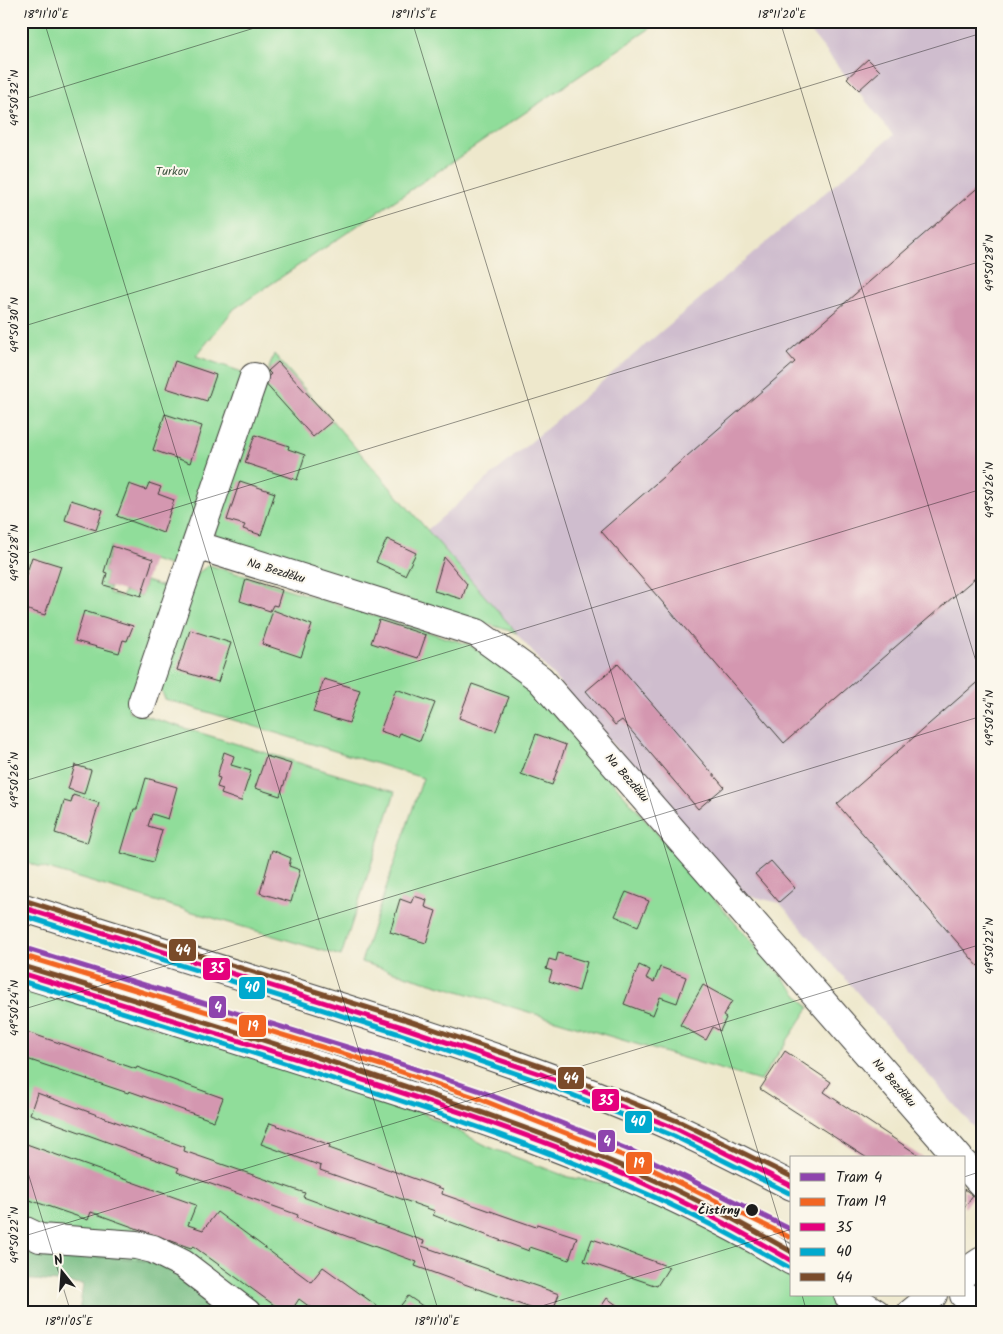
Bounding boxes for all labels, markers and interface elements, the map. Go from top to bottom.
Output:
text: 18°11'10"E [23,5,70,24]
text: 18°11'15"E [391,5,438,24]
text: 18°11'20"E [758,5,807,24]
text: 49°50'32"N [5,70,24,126]
park label: Turkov [156,162,189,181]
text: 49°50'28"N [980,234,999,292]
text: 49°50'30"N [5,297,24,353]
text: 49°50'26"N [980,462,999,518]
text: 49°50'28"N [5,524,24,582]
street label: Na Bezděku [245,553,307,589]
text: 49°50'24"N [980,690,999,746]
street label: Na Bezděku [600,749,654,807]
text: 49°50'26"N [5,752,24,808]
text: 49°50'22"N [980,918,999,974]
line badge: 44 [168,938,197,962]
text: 44 [175,940,191,962]
line badge: 35 [202,957,231,981]
text: 35 [209,958,226,980]
line badge: 40 [238,976,266,1000]
text: 40 [245,977,260,999]
text: 49°50'24"N [5,980,24,1036]
line badge: 4 [208,995,227,1019]
text: 4 [214,997,222,1019]
line badge: 19 [238,1014,267,1038]
text: 19 [247,1016,259,1038]
street label: Na Bezděku [867,1054,921,1112]
line badge: 44 [557,1066,585,1090]
text: 44 [563,1068,579,1090]
line badge: 35 [591,1088,620,1112]
text: 35 [598,1090,615,1112]
line badge: 40 [624,1110,653,1134]
text: 40 [631,1111,646,1133]
line badge: 4 [597,1129,616,1153]
text: 4 [603,1131,611,1153]
line badge: 19 [625,1151,653,1175]
text: 19 [633,1153,645,1175]
legend [790,1156,966,1296]
text: Tram 4 [836,1166,882,1190]
text: Tram 19 [836,1190,887,1214]
place label: Čistírny [698,1201,741,1220]
marker: Čistírny [744,1202,760,1218]
text: 49°50'22"N [5,1207,24,1263]
text: 35 [836,1216,854,1240]
text: 40 [836,1240,852,1264]
north arrow [38,1246,88,1296]
text: N [51,1249,66,1272]
text: 44 [836,1266,853,1290]
text: 18°11'05"E [45,1312,94,1331]
text: 18°11'10"E [414,1312,461,1331]

